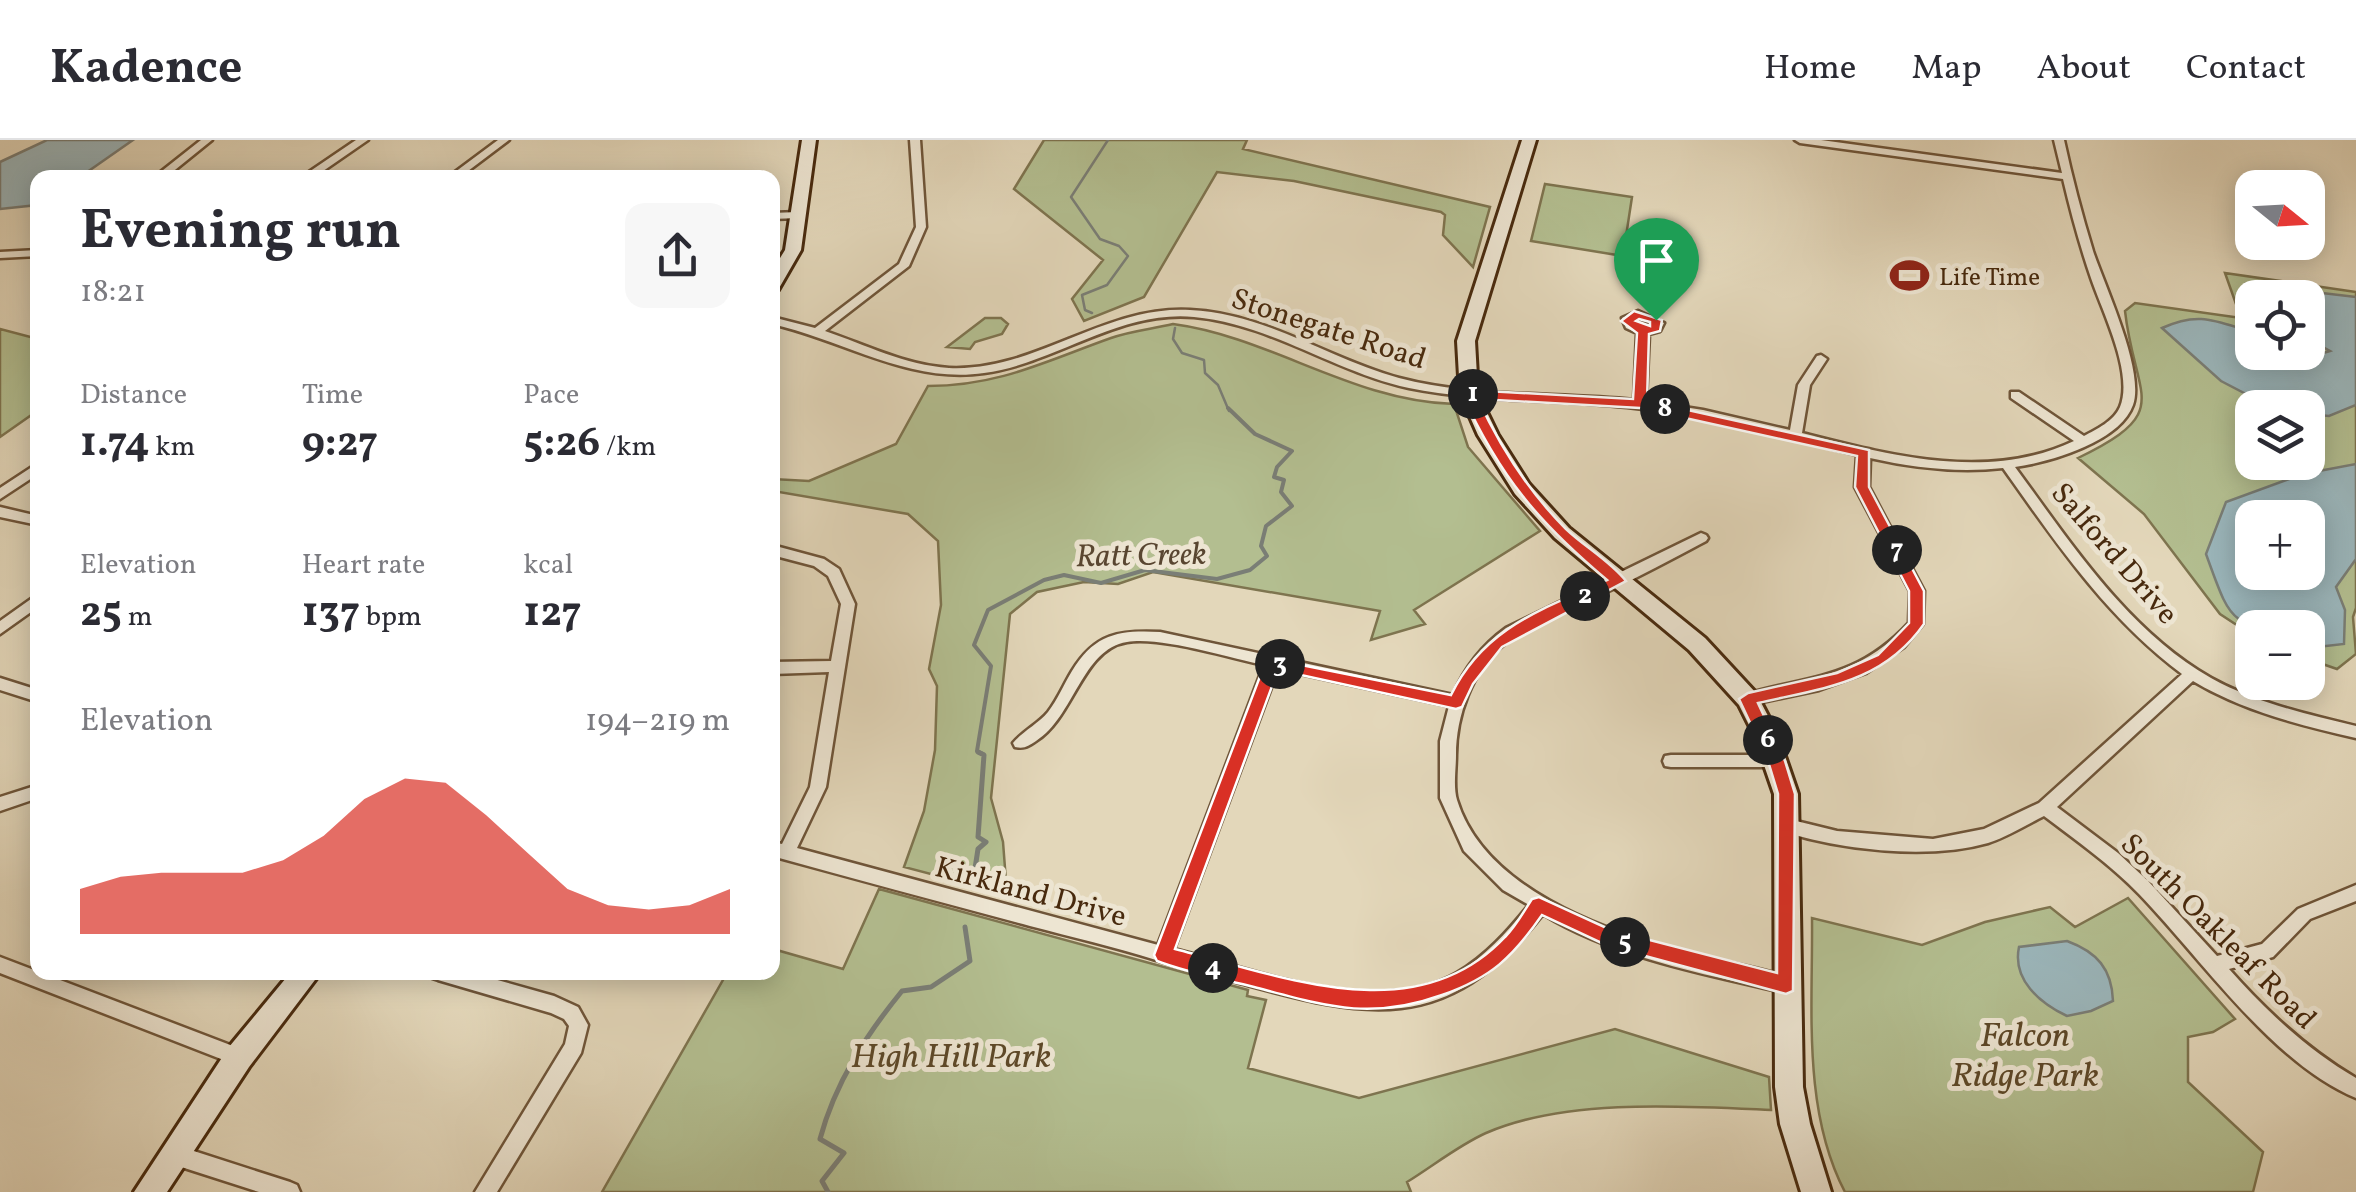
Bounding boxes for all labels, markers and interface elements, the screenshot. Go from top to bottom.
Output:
text: Kadence [50,36,243,103]
text: Home [1764,45,1856,93]
text: Map [1911,45,1982,93]
text: About [2037,45,2131,93]
text: Contact [2186,45,2306,93]
north arrow [2235,170,2325,260]
map controls [2235,170,2325,700]
text: Evening run [80,195,401,271]
button: share [625,203,730,308]
pin [1614,218,1699,321]
icon: arrive [1629,233,1684,288]
sports icon: Life Time [1888,255,1930,297]
place label: Life Time [1939,261,2040,296]
text: 18:21 [80,271,146,315]
street label: Stonegate Road [1225,279,1431,381]
button: locate [2235,280,2325,370]
pin: 1 [1448,369,1498,419]
text: 1 [1467,374,1479,413]
text: Distance [80,376,187,415]
text: Time [302,376,363,415]
text: Pace [523,376,579,415]
pin: 8 [1640,384,1690,434]
text: 8 [1657,389,1673,428]
button: layers [2235,390,2325,480]
text: 1.74 [80,415,150,474]
text: 9:27 [302,415,378,474]
text: 5:26 [523,415,600,474]
text: km [150,428,195,467]
text: /km [600,428,656,467]
street label: Salford Drive [2040,474,2187,634]
button: + [2235,500,2325,590]
pin: 7 [1872,525,1922,575]
text: 7 [1890,530,1904,569]
water label: Ratt Creek [1075,534,1207,580]
text: Elevation [80,546,196,585]
text: Heart rate [302,546,425,585]
text: kcal [523,546,573,585]
pin: 2 [1560,571,1610,621]
text: 2 [1578,576,1592,615]
text: 25 [80,585,122,644]
text: 137 [302,585,360,644]
text: 127 [523,585,582,644]
text: m [122,598,152,637]
text: bpm [360,598,422,637]
button: − [2235,610,2325,700]
pin: 3 [1255,639,1305,689]
text: 3 [1273,644,1287,683]
text: Elevation [80,700,213,744]
text: 194–219 m [585,700,730,744]
pin: 6 [1743,715,1793,765]
text: 6 [1760,720,1776,759]
street label: South Oakleaf Road [2110,825,2325,1040]
street label: Kirkland Drive [930,847,1131,939]
pin: 5 [1600,917,1650,967]
text: 5 [1618,922,1632,961]
pin: 4 [1188,943,1238,993]
text: 4 [1205,948,1221,987]
park label: Falcon Ridge Park [1951,1013,2099,1101]
park label: High Hill Park [851,1034,1051,1082]

